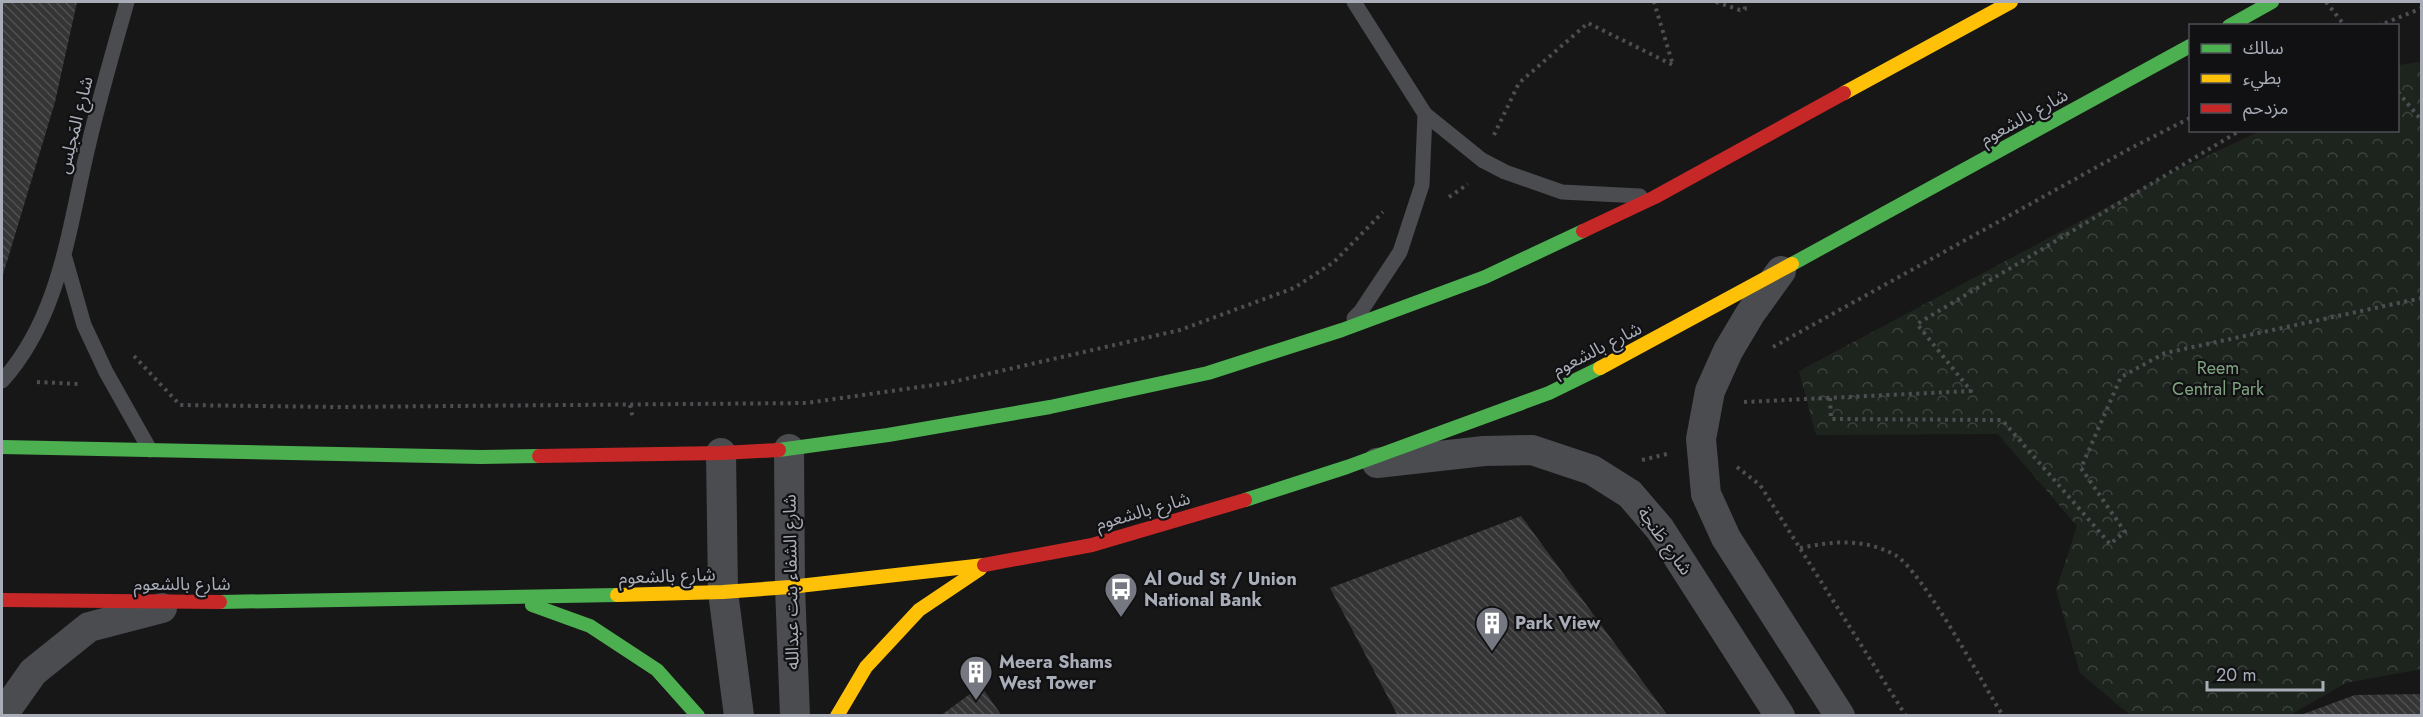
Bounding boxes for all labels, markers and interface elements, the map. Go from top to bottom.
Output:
legend [2189,24,2399,132]
text: سالك [2243,35,2284,61]
text: بطيء [2243,65,2281,91]
street label: شارع المَجلِس [50,74,101,177]
street label: شارع بالشعوم [1975,82,2073,153]
text: مزدحم [2243,95,2288,121]
street label: شارع بالشعوم [1548,315,1647,384]
park label: Reem Central Park [2172,355,2264,402]
street label: شارع بالشعوم [1093,485,1194,538]
street label: شارع الشفاء بنت عبدالله [776,494,807,670]
street label: شارع طَنجة [1630,501,1699,581]
street label: شارع بالشعوم [618,561,716,592]
place label: Al Oud St / Union National Bank [1143,566,1297,613]
street label: شارع بالشعوم [133,571,231,598]
bus stop icon: Al Oud St / Union National Bank [1103,571,1139,618]
building icon: Park View [1474,605,1510,652]
place label: Park View [1515,610,1601,636]
place label: Meera Shams West Tower [999,649,1112,696]
building icon: Meera Shams West Tower [958,654,994,701]
scale bar [2207,654,2322,692]
text: 20 m [2216,662,2256,688]

